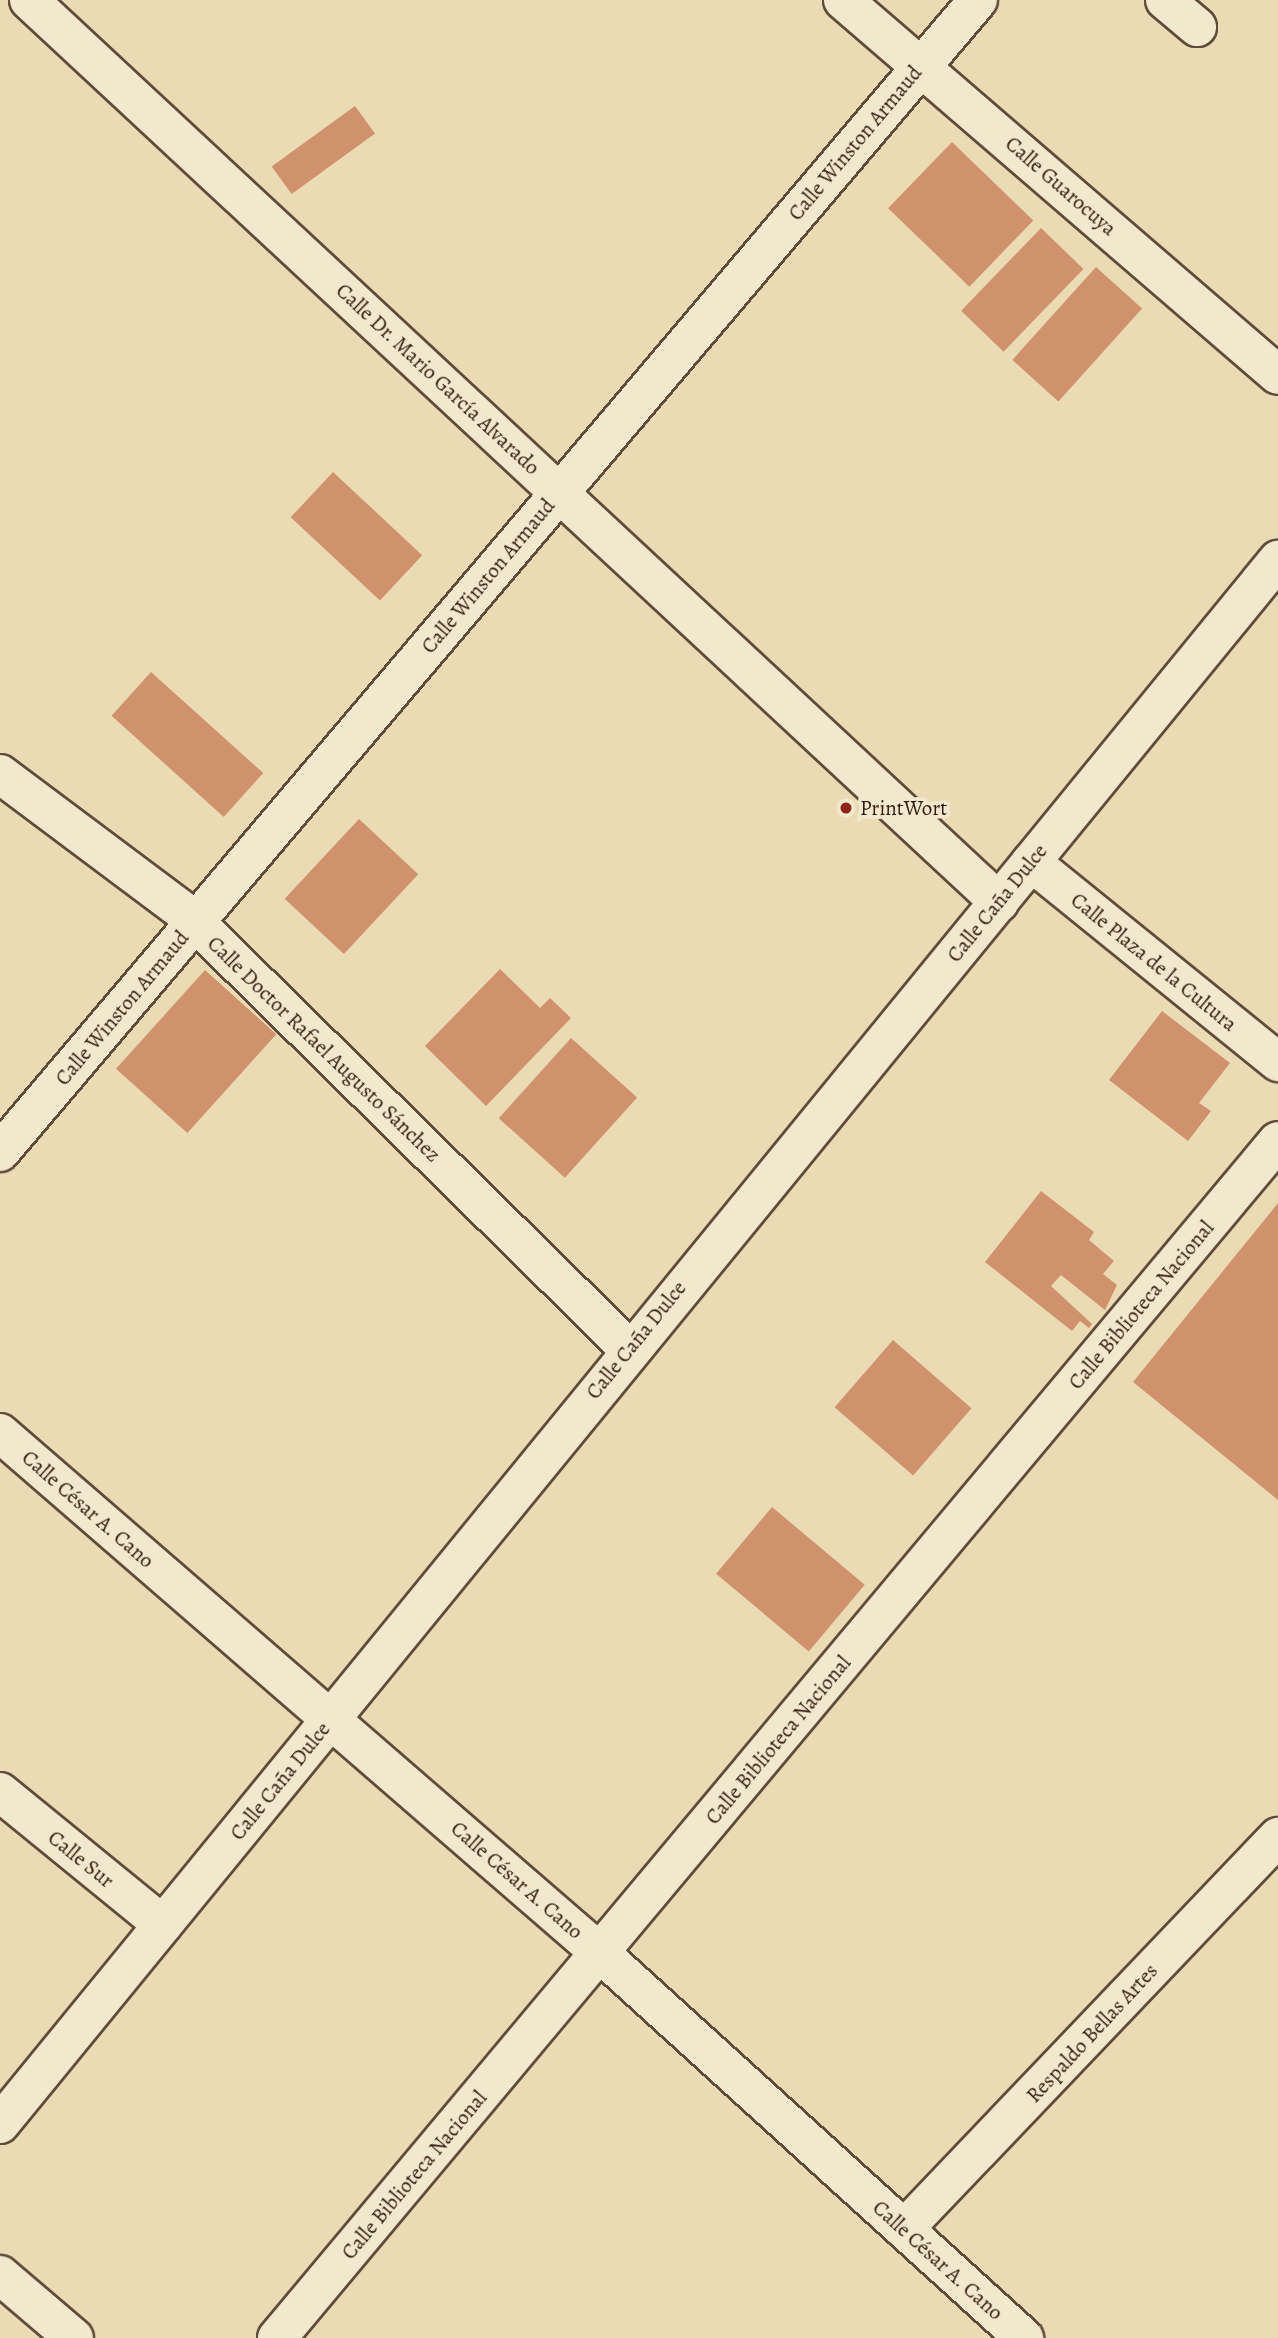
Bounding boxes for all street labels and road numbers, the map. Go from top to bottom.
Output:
street label: Calle Winston Armaud [783,61,927,225]
street label: Calle Guarocuya [1000,131,1122,241]
street label: Calle Dr. Mario García Alvarado [331,278,545,480]
street label: Calle Winston Armaud [416,494,560,658]
street label: Calle Caña Dulce [942,839,1052,967]
street label: Calle Plaza de la Cultura [1066,887,1242,1037]
street label: Calle Winston Armaud [50,926,194,1090]
street label: Calle Doctor Rafael Augusto Sánchez [202,931,446,1167]
street label: Calle Biblioteca Nacional [1063,1216,1219,1394]
street label: Calle Caña Dulce [581,1276,691,1404]
street label: Calle César A. Cano [17,1445,159,1573]
street label: Calle Biblioteca Nacional [700,1651,856,1829]
street label: Calle Caña Dulce [225,1717,335,1845]
street label: Calle César A. Cano [446,1816,588,1944]
street label: Calle Sur [43,1825,119,1893]
street label: Respaldo Bellas Artes [1021,1958,1163,2108]
street label: Calle Biblioteca Nacional [336,2086,492,2264]
street label: Calle César A. Cano [868,2195,1008,2325]

